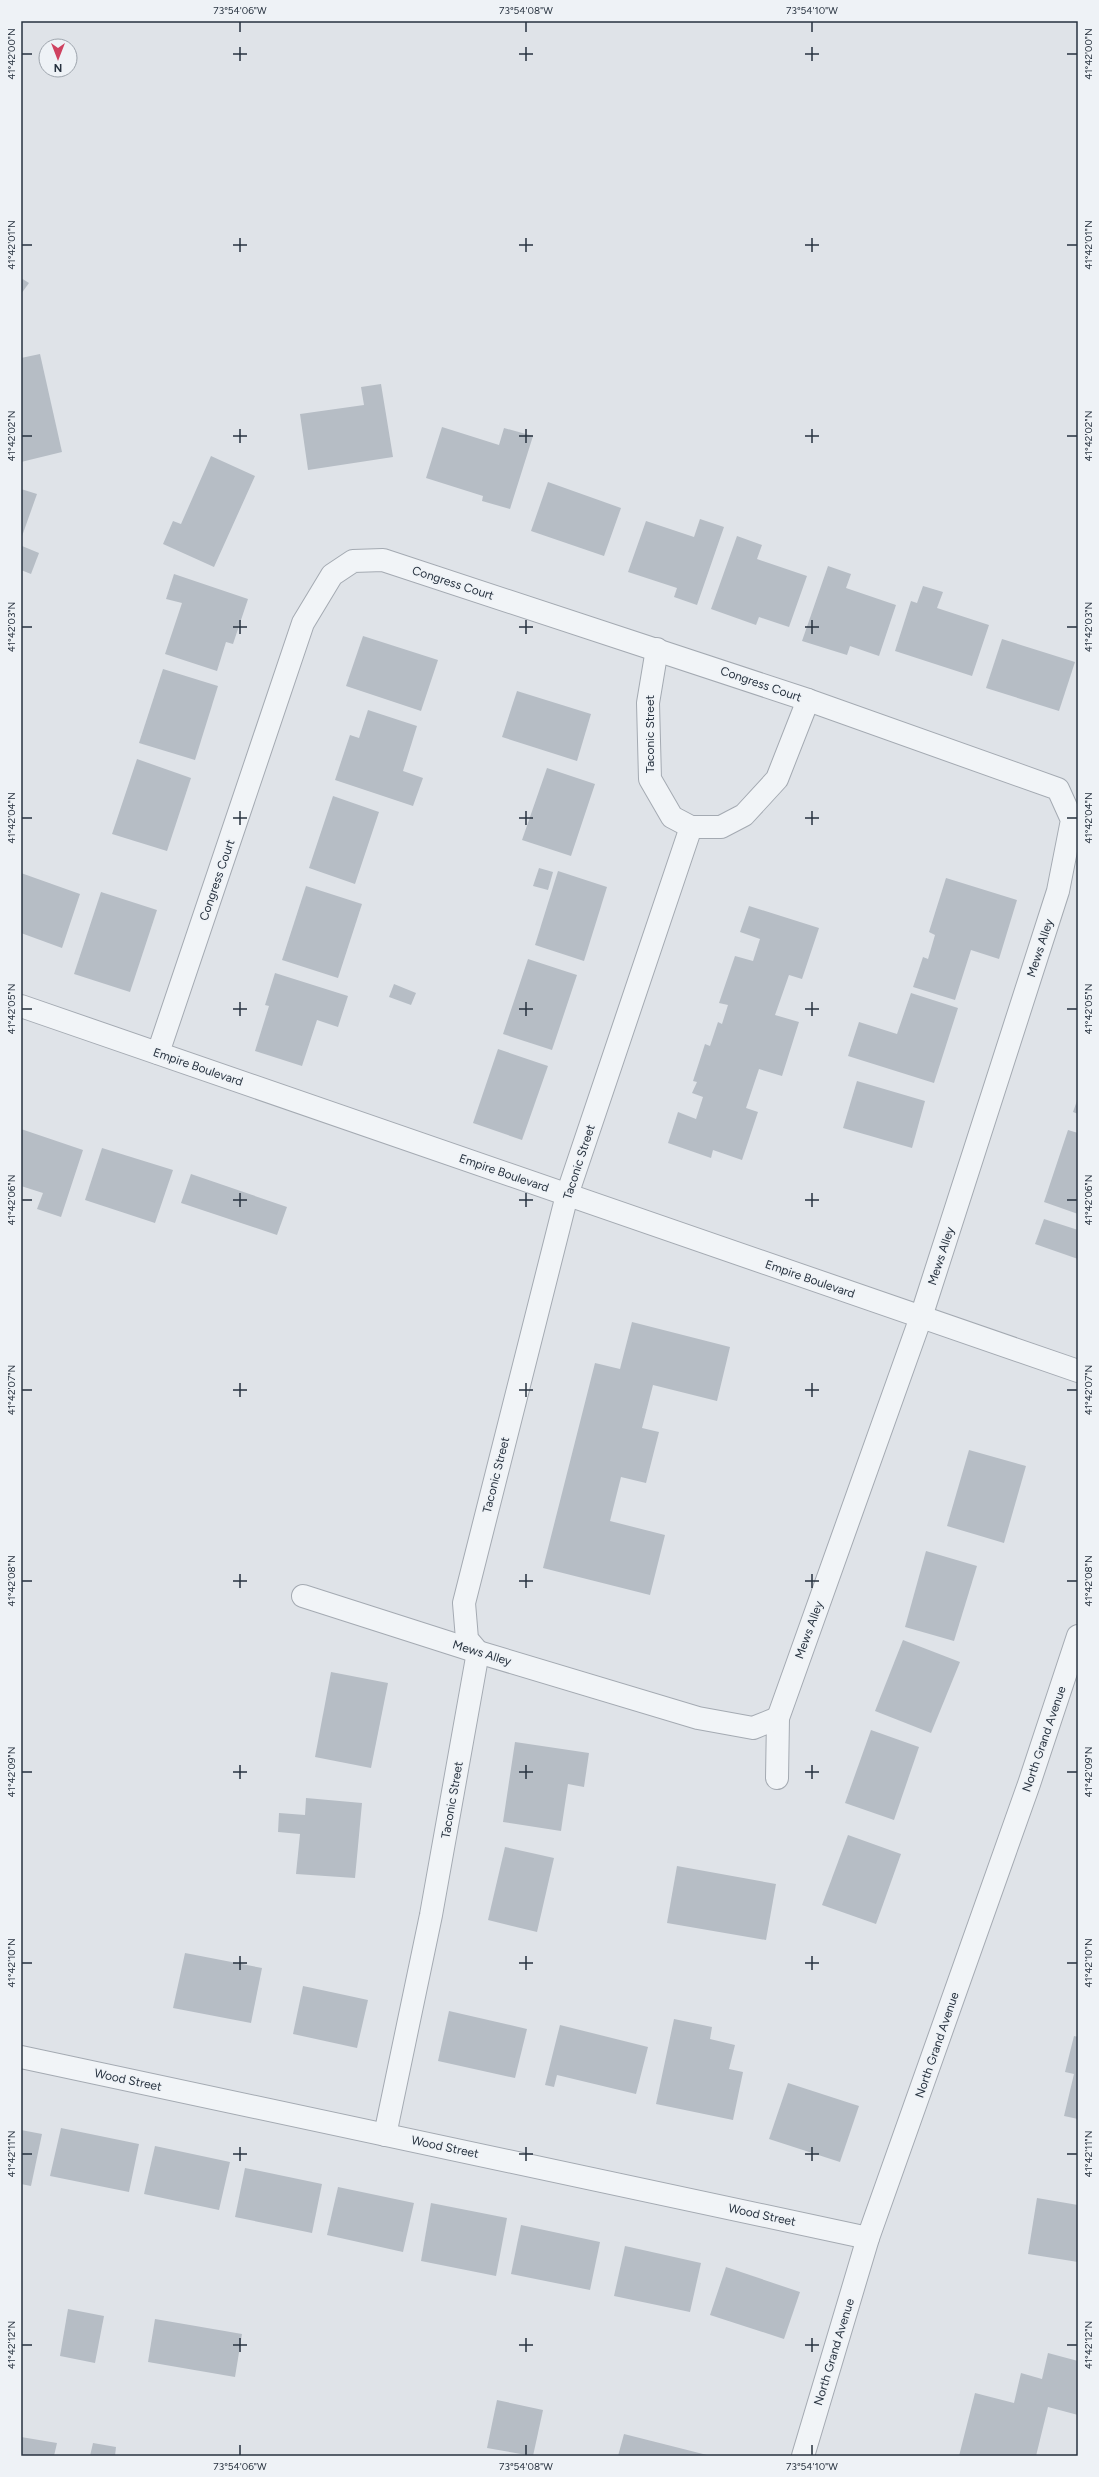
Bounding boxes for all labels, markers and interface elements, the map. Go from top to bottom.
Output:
text: 73°54'06"W [213,4,267,17]
text: 73°54'08"W [499,4,553,17]
text: 73°54'10"W [786,4,838,17]
text: 41°42'00"N [5,28,18,80]
text: 41°42'00"N [1082,28,1095,80]
north arrow [38,38,78,78]
text: N [54,61,62,74]
text: 41°42'01"N [5,220,18,270]
text: 41°42'01"N [1082,220,1095,270]
text: 41°42'02"N [5,411,18,461]
text: 41°42'02"N [1082,411,1095,461]
street label: Congress Court [410,563,496,603]
text: 41°42'03"N [5,602,18,652]
text: 41°42'03"N [1082,602,1095,652]
street label: Congress Court [719,664,804,705]
street label: Taconic Street [643,695,657,773]
text: 41°42'04"N [5,792,18,844]
text: 41°42'04"N [1082,792,1095,844]
street label: Congress Court [197,837,238,922]
street label: Mews Alley [1024,916,1056,979]
text: 41°42'05"N [5,984,18,1034]
text: 41°42'05"N [1082,984,1095,1034]
street label: Empire Boulevard [151,1045,245,1089]
street label: Taconic Street [560,1122,598,1201]
street label: Empire Boulevard [457,1151,551,1195]
text: 41°42'06"N [5,1175,18,1225]
text: 41°42'06"N [1082,1175,1095,1225]
street label: Mews Alley [925,1224,957,1287]
street label: Empire Boulevard [763,1257,857,1301]
text: 41°42'07"N [5,1365,18,1415]
text: 41°42'07"N [1082,1365,1095,1415]
street label: Taconic Street [480,1435,512,1515]
text: 41°42'08"N [5,1555,18,1607]
text: 41°42'08"N [1082,1555,1095,1607]
street label: Mews Alley [792,1598,826,1661]
street label: Mews Alley [451,1637,514,1669]
street label: North Grand Avenue [1019,1684,1069,1794]
text: 41°42'09"N [5,1747,18,1797]
text: 41°42'09"N [1082,1747,1095,1797]
street label: Taconic Street [438,1760,466,1840]
text: 41°42'10"N [5,1938,18,1988]
text: 41°42'10"N [1082,1938,1095,1988]
street label: North Grand Avenue [912,1990,962,2100]
street label: Wood Street [93,2066,163,2094]
text: 41°42'11"N [5,2130,18,2178]
text: 41°42'11"N [1082,2130,1095,2178]
street label: Wood Street [410,2133,480,2161]
street label: Wood Street [727,2201,797,2229]
street label: North Grand Avenue [811,2296,857,2407]
text: 41°42'12"N [5,2321,18,2369]
text: 41°42'12"N [1082,2321,1095,2369]
text: 73°54'06"W [213,2460,267,2473]
text: 73°54'08"W [499,2460,553,2473]
text: 73°54'10"W [786,2460,838,2473]

